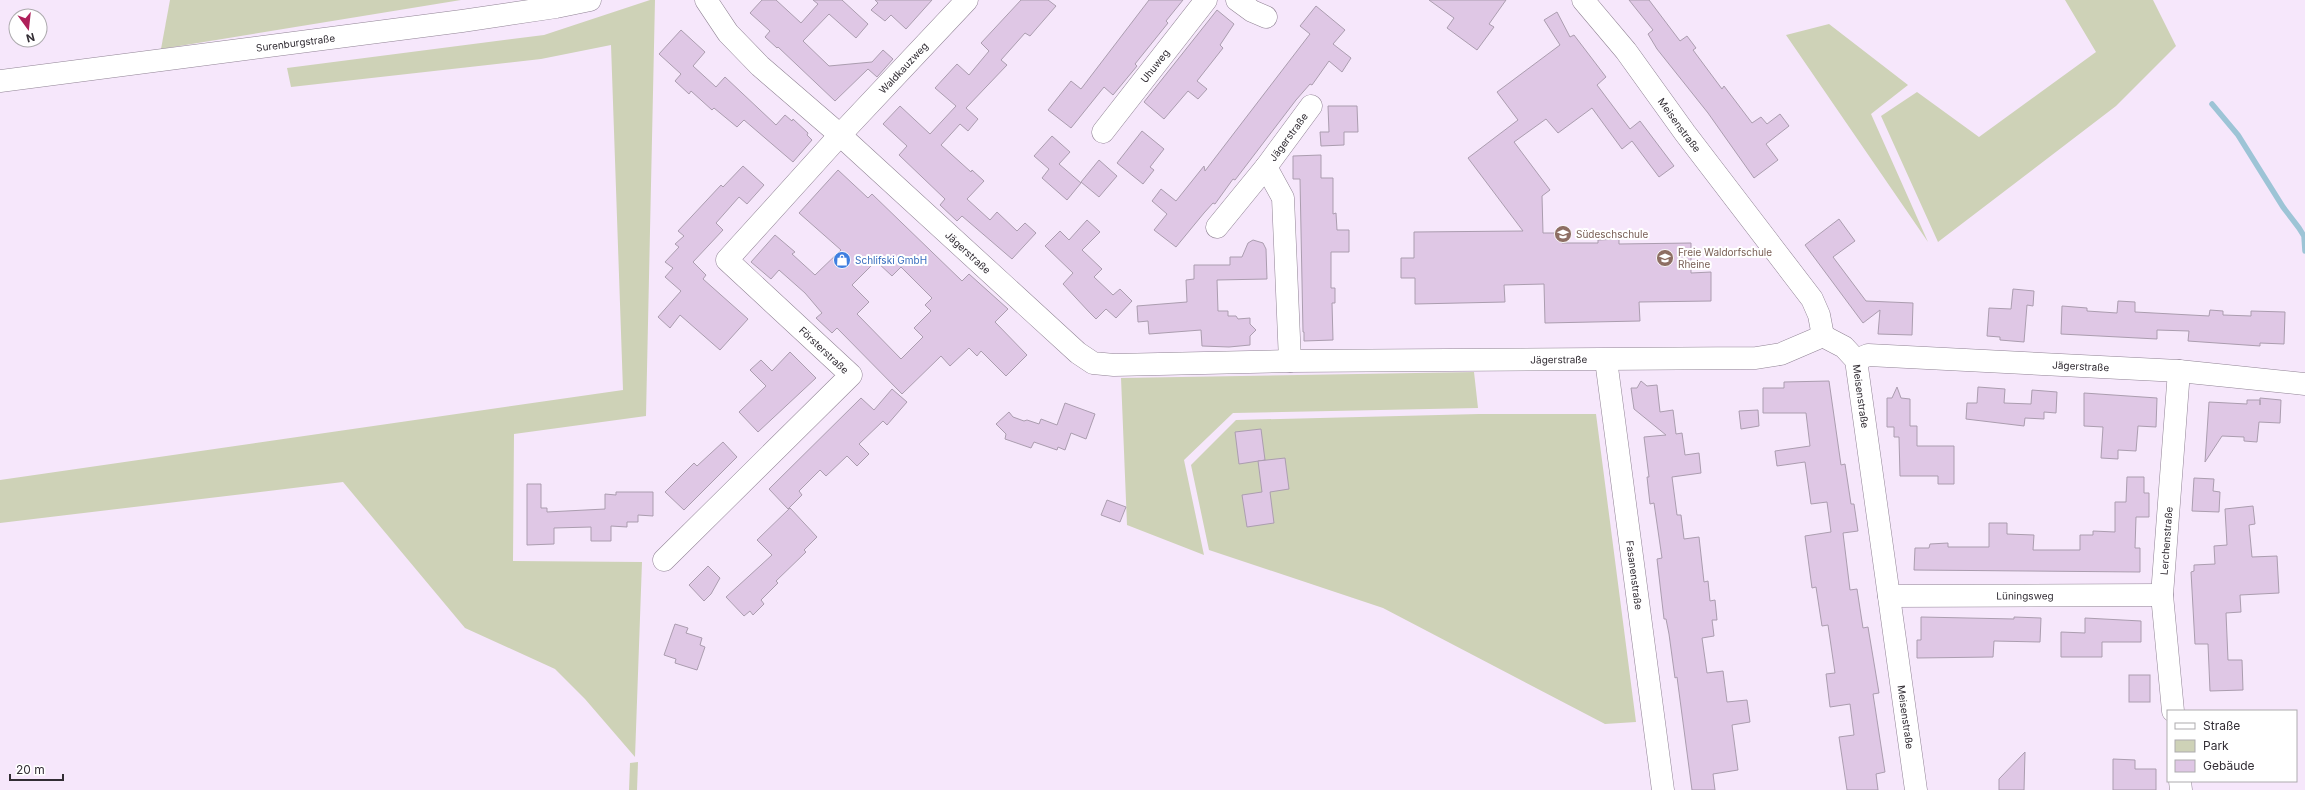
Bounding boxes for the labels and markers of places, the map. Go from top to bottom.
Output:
school or university icon: Südeschschule [1553,224,1573,244]
place label: Südeschschule [1576,228,1648,240]
place label: Freie Waldorfschule Rheine [1678,246,1772,270]
school or university icon: Freie Waldorfschule Rheine [1655,248,1675,268]
shop icon: Schlifski GmbH [832,250,852,270]
place label: Schlifski GmbH [855,254,927,266]

